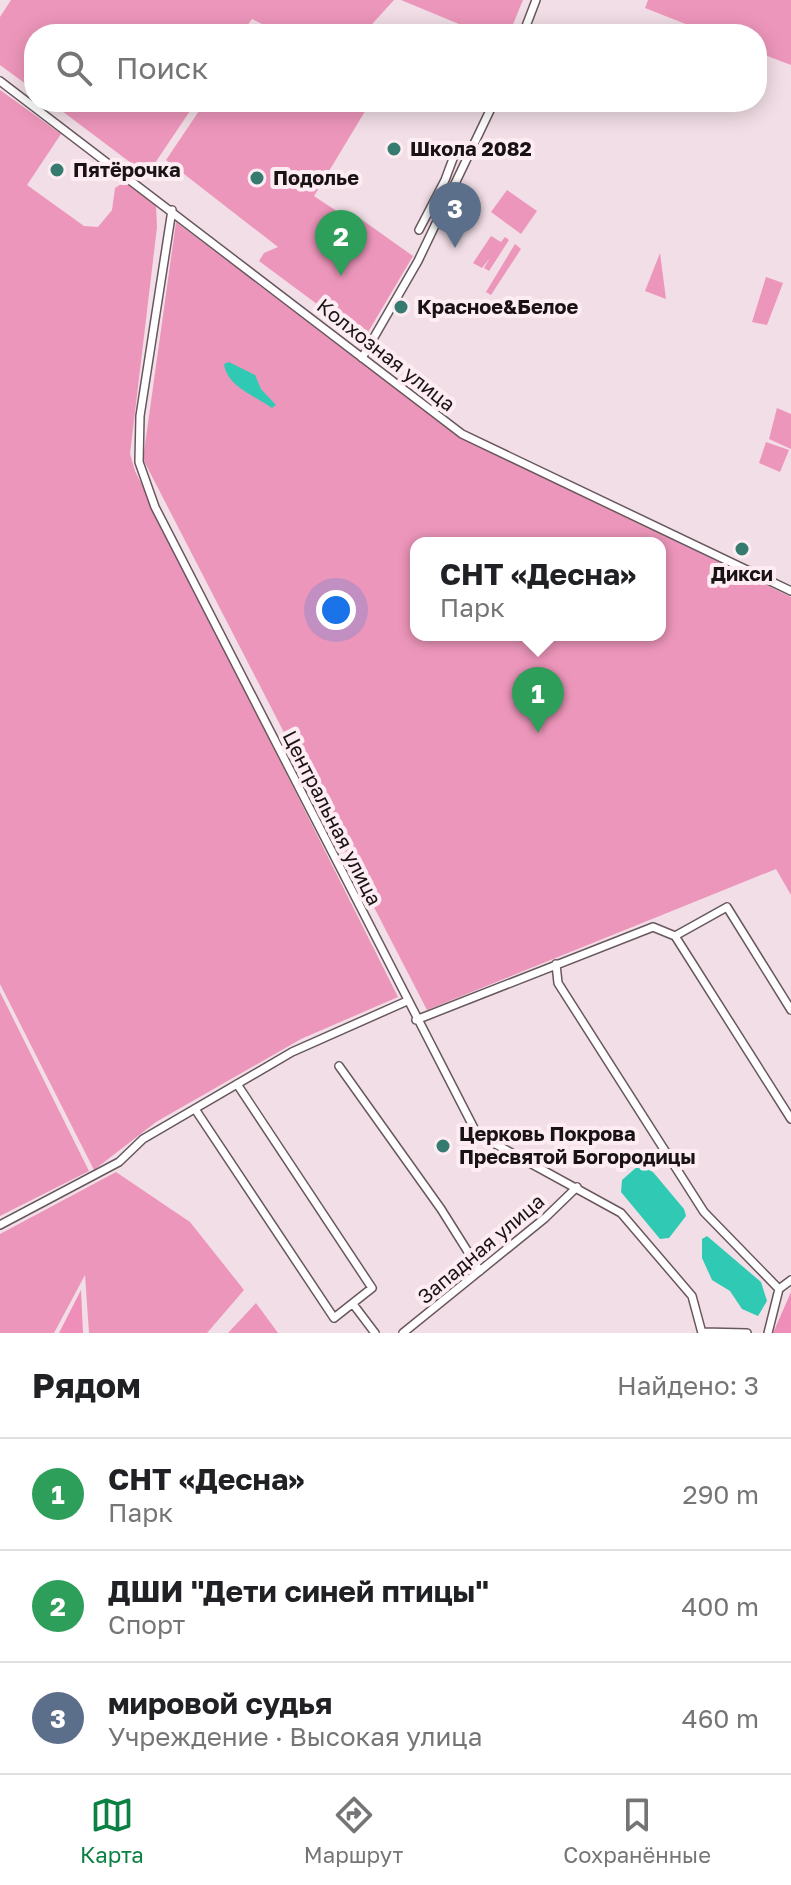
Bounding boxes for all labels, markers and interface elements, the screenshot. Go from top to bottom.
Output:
search box [24,24,767,112]
icon: search [52,46,96,90]
text: Поиск [116,50,208,86]
place label: Школа 2082 [410,136,532,160]
marker: Школа 2082 [385,140,403,158]
place label: Пятёрочка [73,157,181,181]
marker: Пятёрочка [48,161,66,179]
place label: Подолье [273,165,359,189]
marker: Подолье [248,169,266,187]
pin: 3 [429,182,481,248]
pin: 2 [315,210,367,276]
street label: Колхозная улица [313,293,460,416]
place label: Красное&Белое [417,294,578,318]
marker: Красное&Белое [392,298,410,316]
popup [410,537,666,641]
marker: Дикси [733,540,751,558]
text: СНТ «Десна» [440,556,636,592]
place label: Дикси [711,561,773,585]
your location [316,590,356,630]
text: Парк [440,592,505,623]
pin: 1 [512,667,564,733]
street label: Центральная улица [278,726,387,909]
place label: Церковь Покрова Пресвятой Богородицы [459,1121,696,1168]
marker: Церковь Покрова Пресвятой Богородицы [434,1137,452,1155]
street label: Западная улица [412,1188,549,1308]
text: Рядом [32,1365,141,1405]
text: Найдено: 3 [617,1370,759,1401]
text: СНТ «Десна» [108,1461,304,1497]
text: 1 [51,1479,65,1510]
text: 290 m [683,1479,759,1510]
text: Парк [108,1497,173,1528]
text: ДШИ "Дети синей птицы" [108,1573,489,1609]
text: 2 [50,1591,66,1622]
text: 400 m [681,1591,759,1622]
text: Спорт [108,1609,185,1640]
text: мировой судья [108,1685,332,1721]
text: 3 [50,1703,66,1734]
text: 460 m [682,1703,759,1734]
text: Учреждение · Высокая улица [108,1721,482,1752]
tab: Карта [80,1793,144,1868]
tab: Маршрут [304,1793,403,1868]
tab: Сохранённые [563,1793,711,1868]

